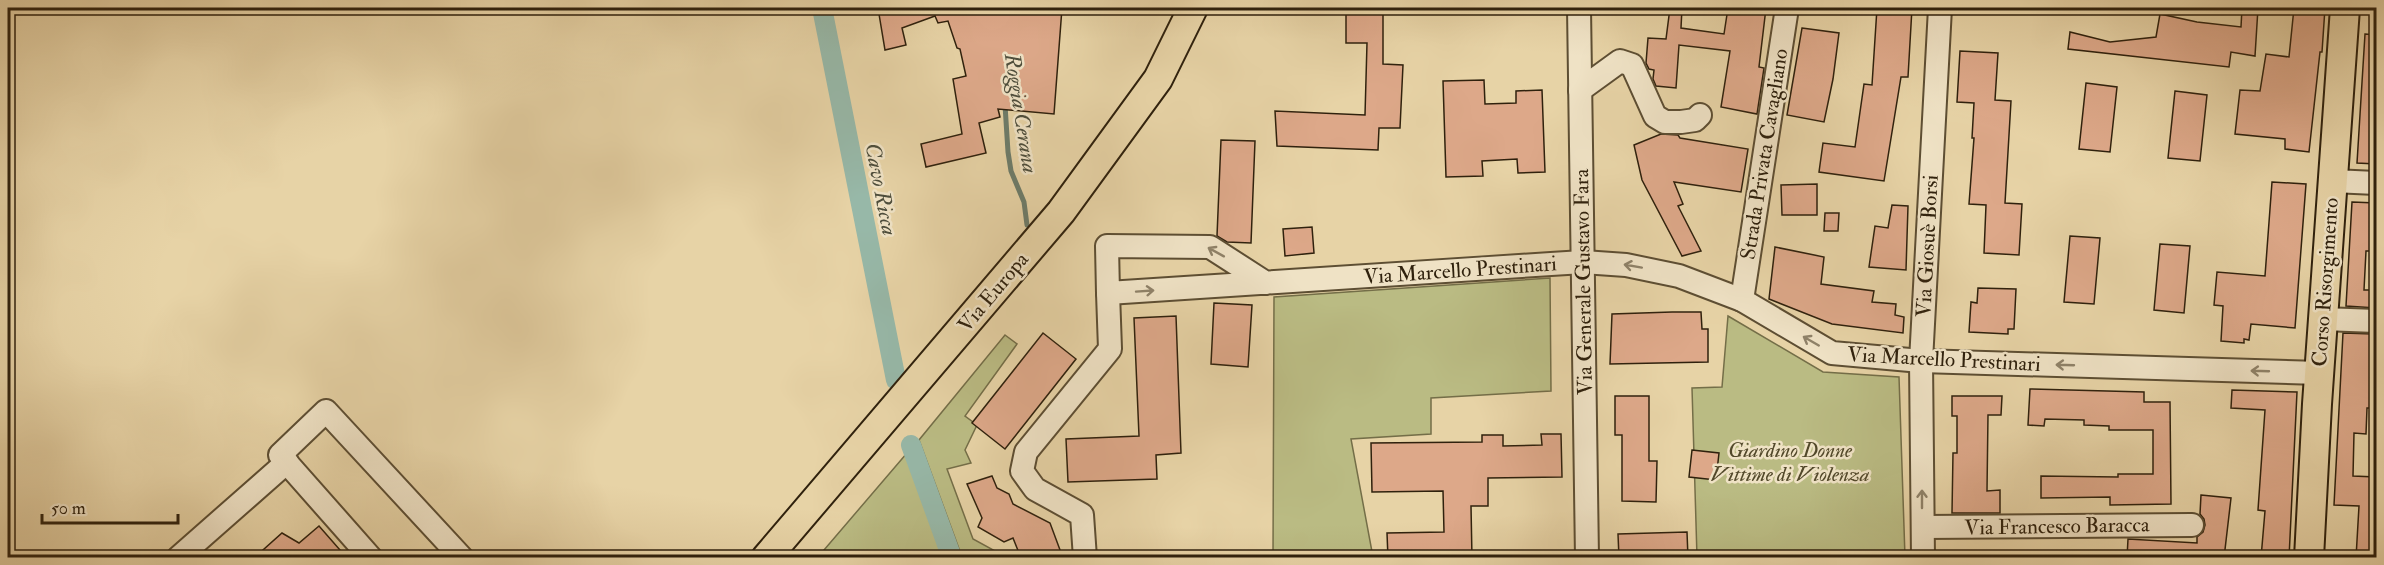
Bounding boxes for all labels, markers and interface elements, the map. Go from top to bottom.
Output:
street label: Strada Privata Cavagliano [1734,47,1795,261]
water label: Roggia Cerana [998,50,1044,175]
water label: Cavo Ricca [858,141,904,238]
street label: Via Generale Gustavo Fara [1568,168,1599,395]
street label: Via Giosuè Borsi [1910,174,1945,318]
street label: Corso Risorgimento [2306,197,2345,367]
street label: Via Europa [952,246,1035,338]
one-way arrow [1208,246,1225,258]
street label: Via Marcello Prestinari [1363,250,1558,291]
one-way arrow [1623,260,1643,271]
one-way arrow [1134,285,1154,296]
one-way arrow [1803,334,1820,346]
street label: Via Marcello Prestinari [1847,341,2042,378]
one-way arrow [2056,360,2076,371]
one-way arrow [2251,365,2271,377]
park label: Giardino Donne Vittime di Violenza [1710,437,1870,488]
scale bar [42,487,178,525]
one-way arrow [1916,490,1928,510]
text: 50 m [51,497,86,520]
street label: Via Francesco Baracca [1964,511,2150,542]

